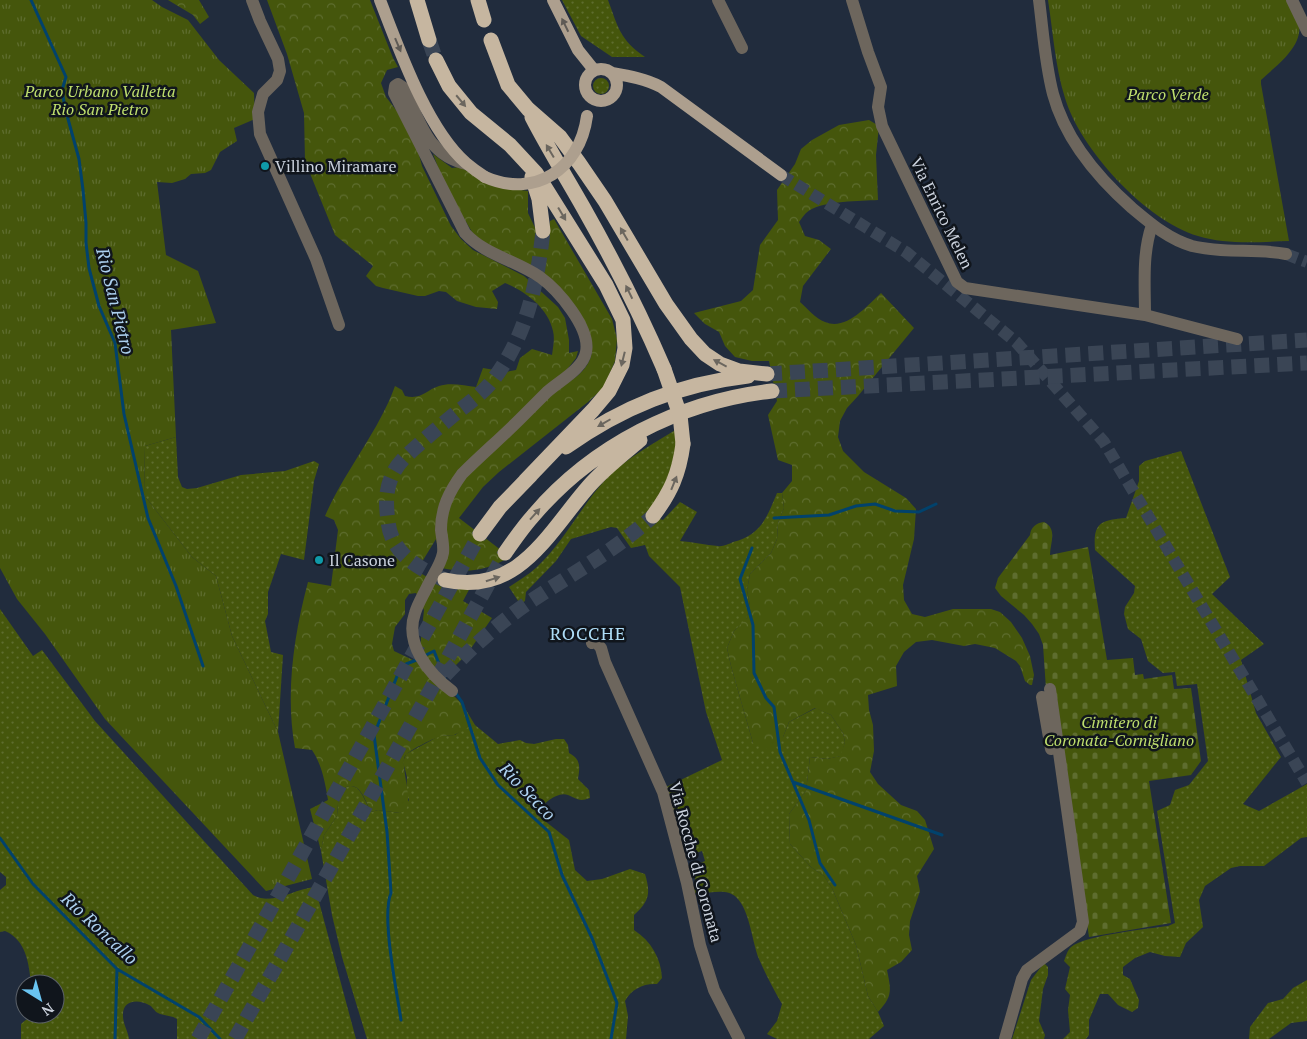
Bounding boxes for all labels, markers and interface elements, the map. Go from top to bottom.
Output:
one-way arrow [561,18,569,32]
one-way arrow [395,38,403,52]
park label: Parco Urbano Valletta Rio San Pietro [24,80,175,120]
park label: Parco Verde [1126,83,1209,105]
one-way arrow [456,95,467,108]
one-way arrow [545,144,554,157]
street label: Via Enrico Melen [905,153,979,273]
place label: Villino Miramare [275,155,396,177]
marker: Villino Miramare [259,160,271,172]
one-way arrow [557,208,566,221]
one-way arrow [620,227,629,240]
water label: Rio San Pietro [91,244,141,357]
one-way arrow [625,285,633,300]
one-way arrow [619,352,627,367]
one-way arrow [713,359,727,367]
one-way arrow [598,418,611,427]
one-way arrow [670,475,678,490]
one-way arrow [529,508,541,520]
place label: Il Casone [329,549,395,571]
marker: Il Casone [313,554,325,566]
one-way arrow [485,575,500,582]
district label: ROCCHE [550,621,626,645]
park label: Cimitero di Coronata-Cornigliano [1044,711,1194,751]
water label: Rio Secco [494,756,562,825]
street label: Via Rocche di Coronata [664,779,728,945]
water label: Rio Roncallo [56,886,143,970]
north arrow [15,974,65,1024]
text: N [38,999,58,1021]

